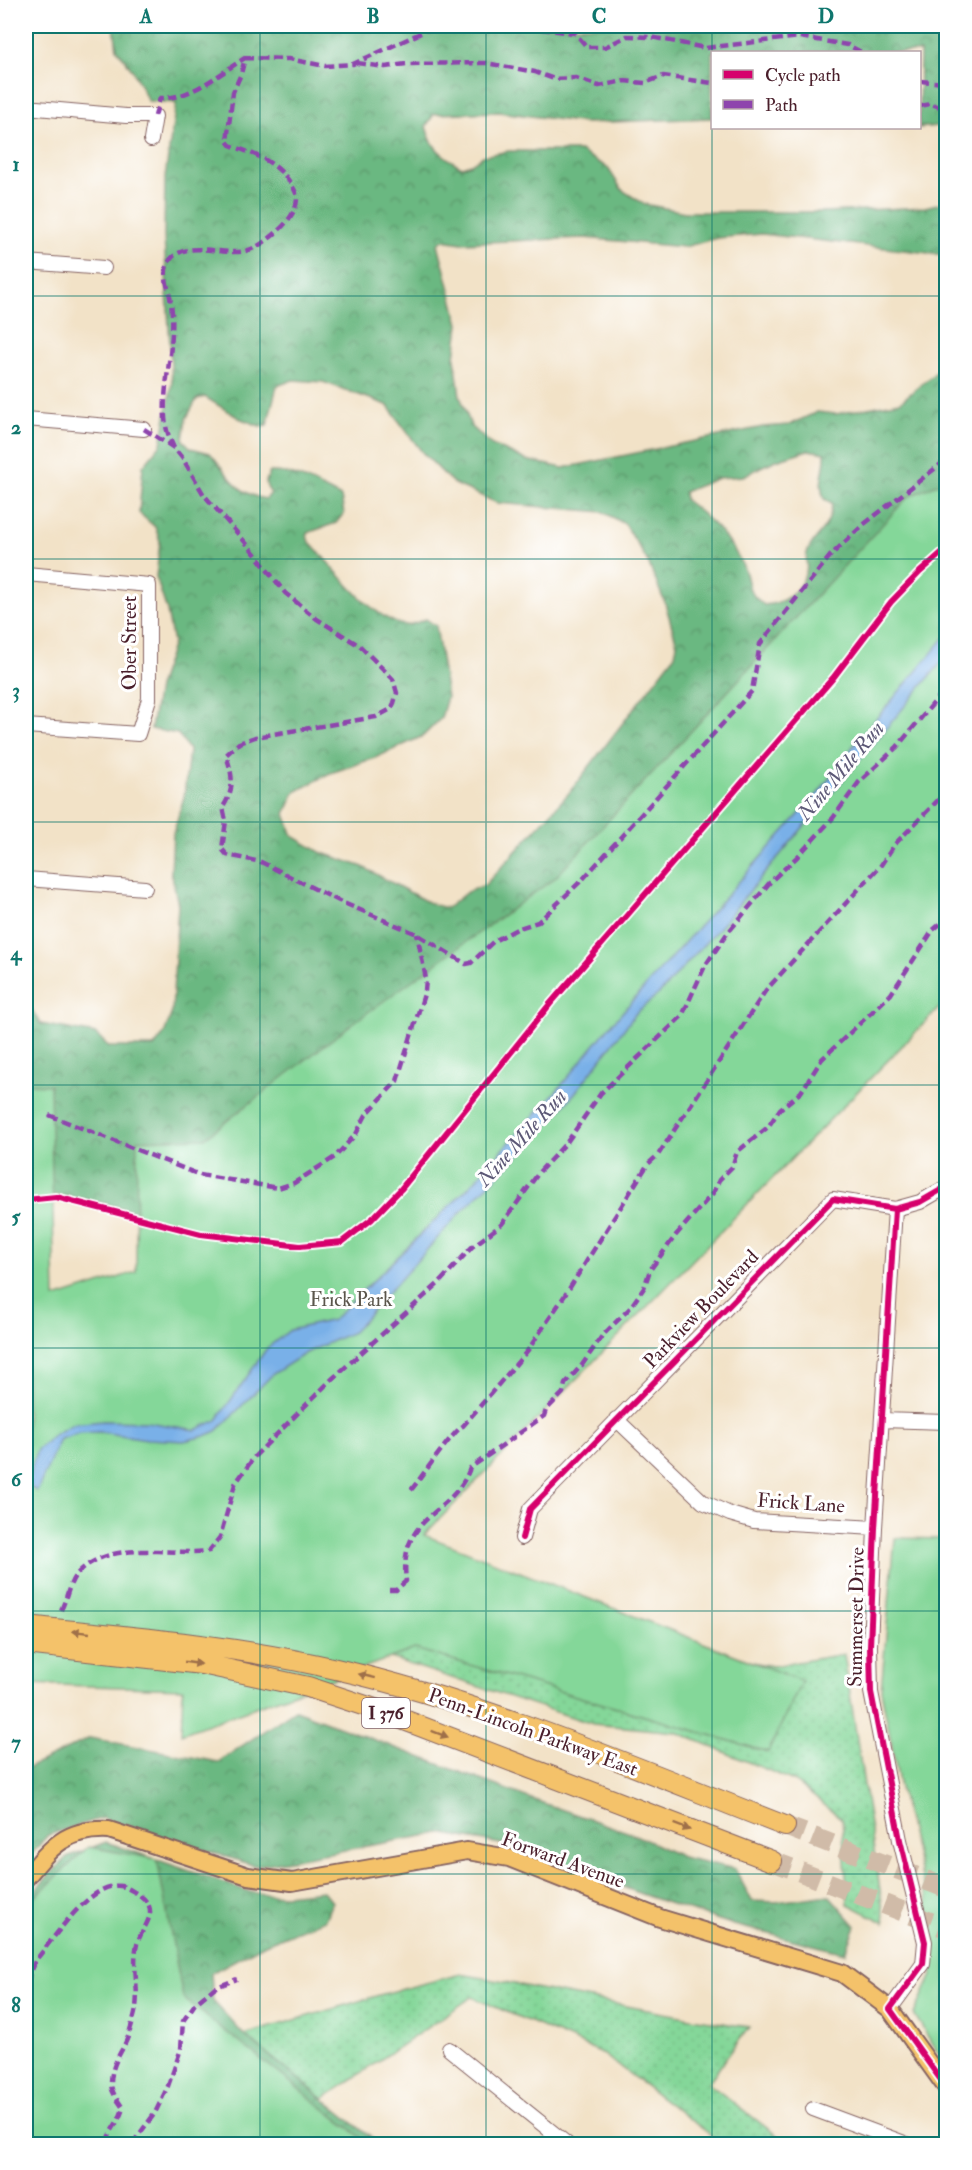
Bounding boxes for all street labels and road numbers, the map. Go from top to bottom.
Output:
street label: Ober Street [117,595,142,690]
street label: Parkview Boulevard [638,1244,764,1374]
street label: Frick Lane [756,1487,846,1519]
street label: Summerset Drive [842,1547,870,1687]
street label: Penn-Lincoln Parkway East [425,1682,642,1782]
road number: I 376 [362,1698,410,1728]
street label: Forward Avenue [498,1826,628,1894]

